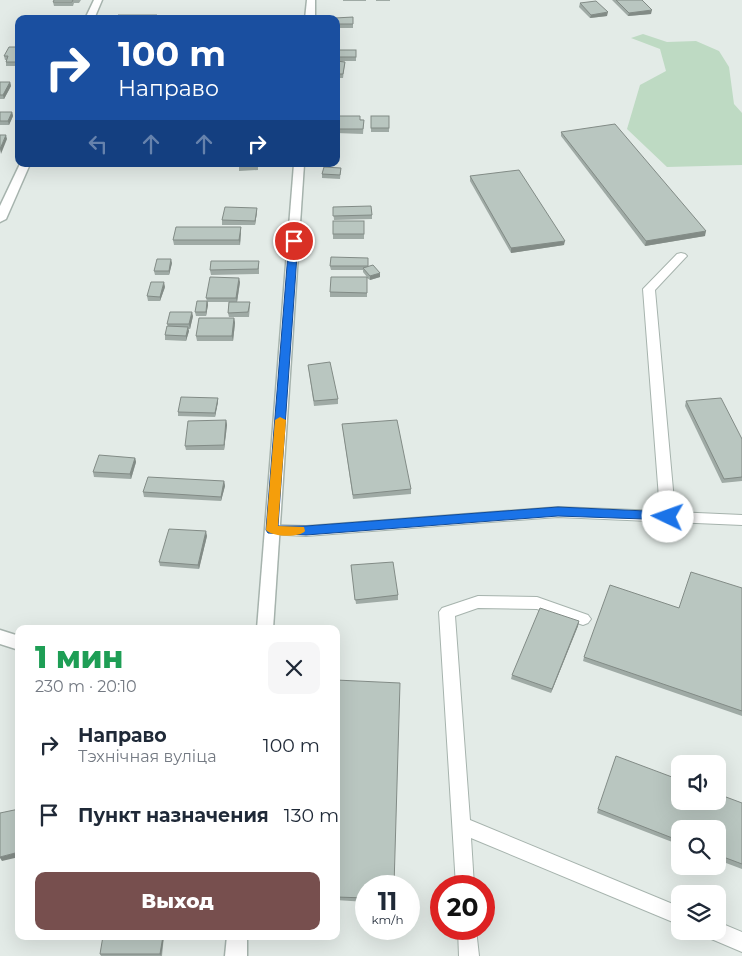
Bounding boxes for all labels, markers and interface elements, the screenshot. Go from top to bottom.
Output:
text: 100 m [118,32,226,75]
icon: right [35,35,100,100]
text: Направо [118,75,219,102]
icon: left [84,130,112,158]
icon: ahead [137,130,165,158]
icon: ahead [190,130,218,158]
icon: right [243,130,271,158]
pin [273,220,315,262]
icon: arrive [280,227,308,255]
position arrow [641,490,693,542]
text: 1 мин [35,639,123,676]
button: close [268,642,320,694]
text: 230 m · 20:10 [35,677,137,696]
text: Направо [78,724,167,747]
icon: right [35,731,63,759]
text: 100 m [263,734,320,757]
text: Тэхнічная вуліца [78,747,217,766]
map controls [671,755,726,940]
button: sound [671,755,726,810]
icon: arrive [35,801,63,829]
text: Пункт назначения [78,804,269,827]
text: 130 m [284,804,339,827]
button: search [671,820,726,875]
button: Выход [35,872,320,930]
speed limit sign: 20 [430,875,495,940]
button: layers [671,885,726,940]
text: 11 [378,886,397,916]
text: km/h [371,912,404,927]

